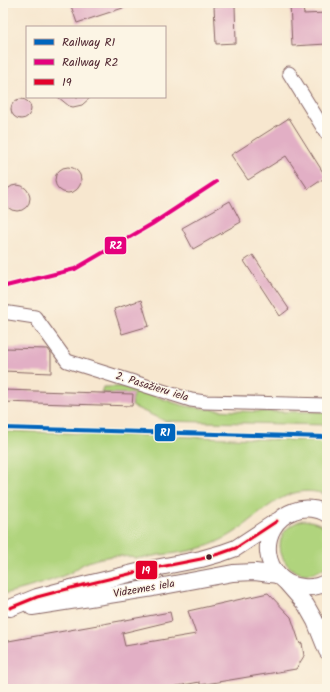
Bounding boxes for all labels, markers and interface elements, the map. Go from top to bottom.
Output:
legend [26,26,166,98]
text: Railway R1 [62,33,116,52]
text: Railway R2 [62,53,119,72]
text: 19 [62,73,72,92]
line badge: R2 [104,236,127,255]
text: R2 [109,237,123,255]
street label: 2. Pasažieru iela [113,367,191,407]
line badge: R1 [154,423,176,442]
text: R1 [160,424,171,442]
unlabelled marker [204,552,214,562]
line badge: 19 [135,560,158,580]
text: 19 [142,562,151,580]
street label: Vidzemes iela [112,575,176,603]

